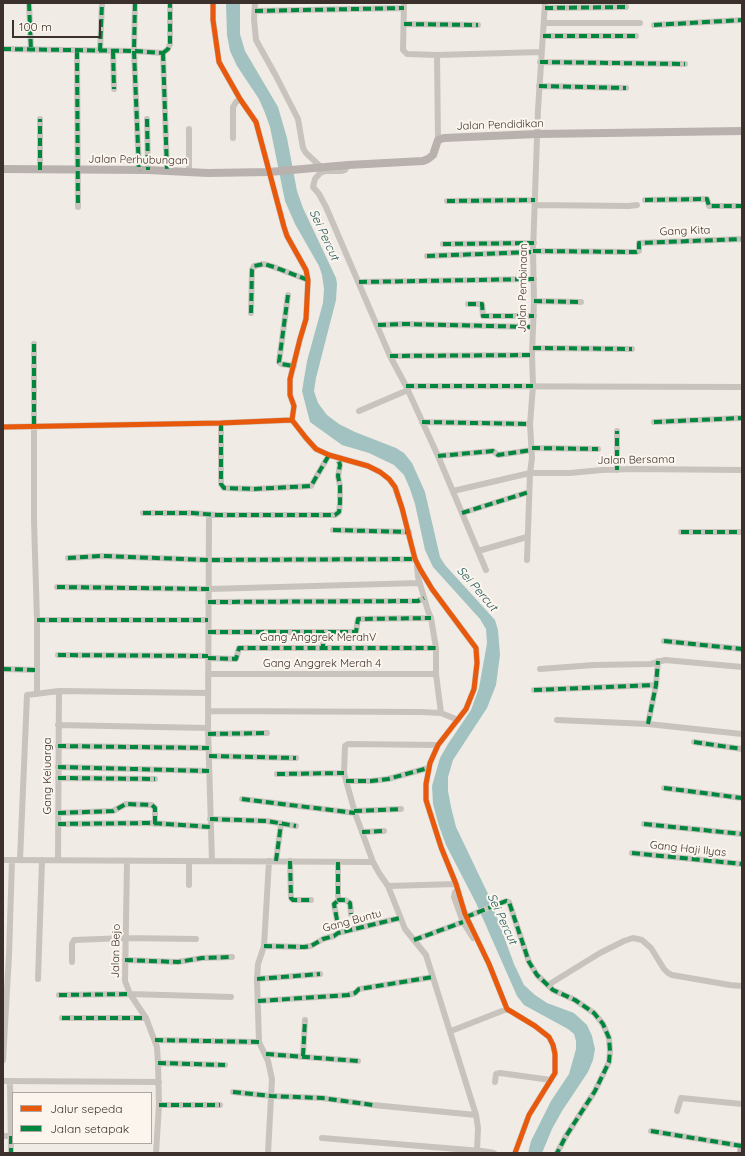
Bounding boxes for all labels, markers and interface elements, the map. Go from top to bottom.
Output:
scale bar [14,12,103,38]
text: 100 m [19,19,52,34]
street label: Jalan Pendidikan [456,117,544,133]
street label: Jalan Perhubungan [88,153,188,167]
water label: Sei Percut [306,207,342,263]
street label: Gang Kita [659,224,711,238]
street label: Jalan Pembinaan [516,243,530,333]
street label: Jalan Bersama [597,453,675,467]
water label: Sei Percut [454,564,500,614]
street label: Gang Anggrek MerahV [260,631,376,645]
street label: Gang Anggrek Merah 4 [263,657,381,671]
street label: Gang Keluarga [41,737,55,815]
street label: Gang Haji Ilyas [649,838,727,860]
water label: Sei Percut [484,891,520,947]
street label: Gang Buntu [321,907,383,935]
street label: Jalan Bejo [109,924,123,978]
legend [12,1092,152,1144]
text: Jalur sepeda [50,1101,123,1116]
text: Jalan setapak [50,1121,129,1136]

